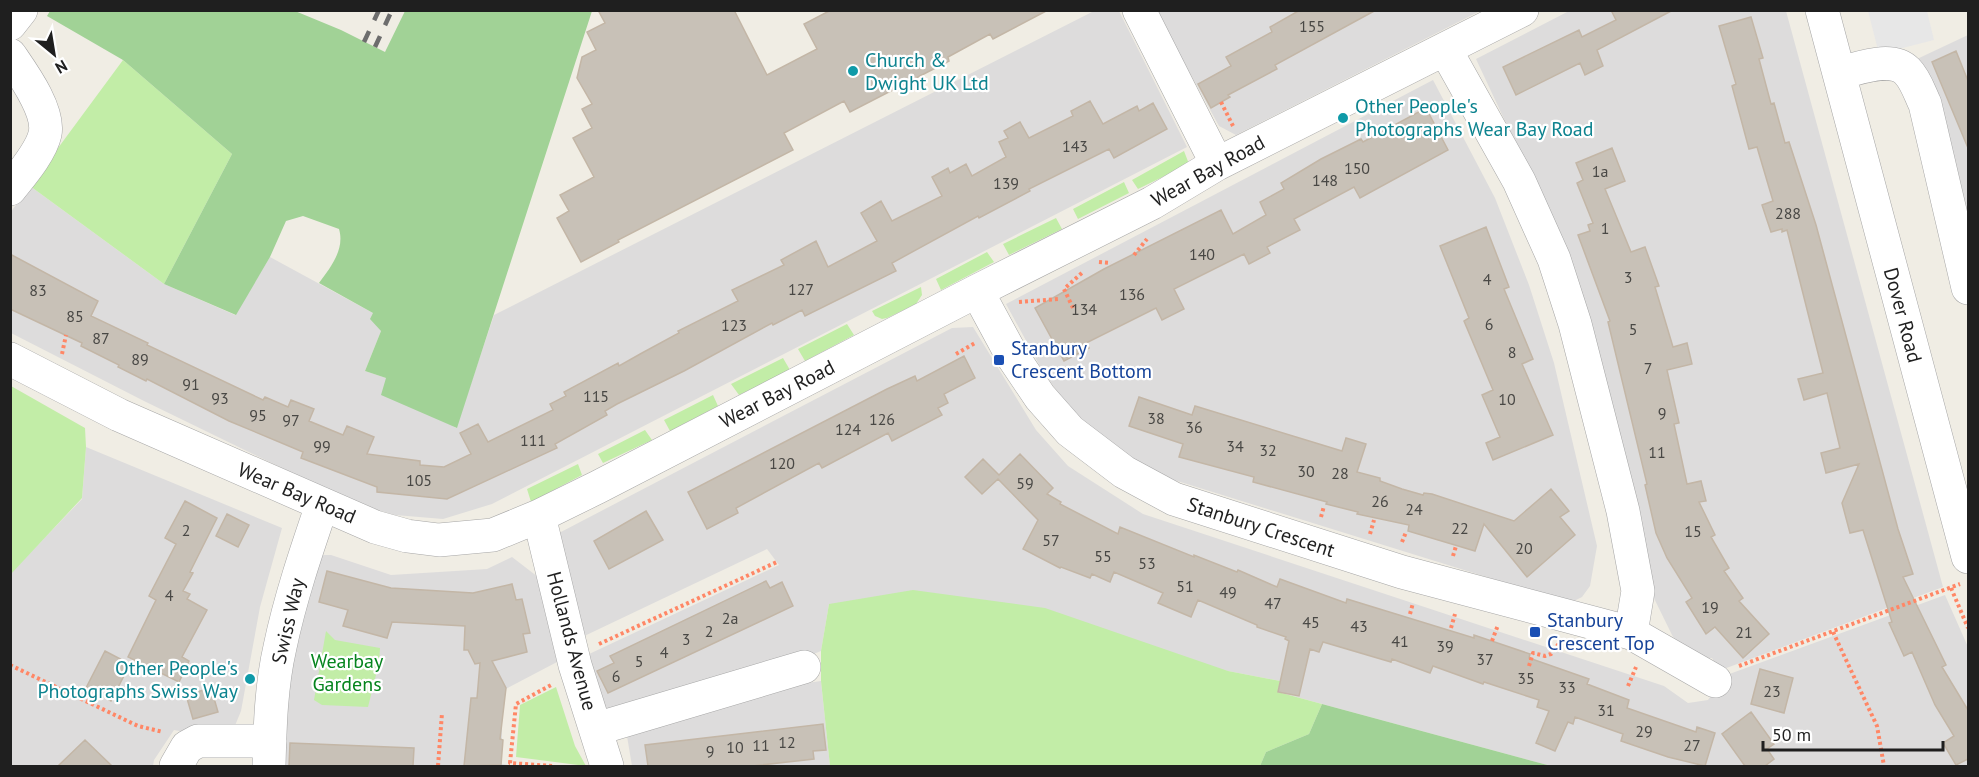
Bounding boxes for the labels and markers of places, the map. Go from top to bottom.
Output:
place label: Church & Dwight UK Ltd [865,47,989,96]
marker: Church & Dwight UK Ltd [846,64,860,78]
place label: Other People's Photographs Wear Bay Road [1355,93,1594,142]
marker: Other People's Photographs Wear Bay Road [1336,111,1350,125]
place label: Stanbury Crescent Bottom [1011,335,1152,384]
marker: Stanbury Crescent Bottom [992,353,1006,367]
place label: Stanbury Crescent Top [1547,607,1655,656]
marker: Stanbury Crescent Top [1528,625,1542,639]
place label: Other People's Photographs Swiss Way [37,655,239,704]
marker: Other People's Photographs Swiss Way [243,672,257,686]

